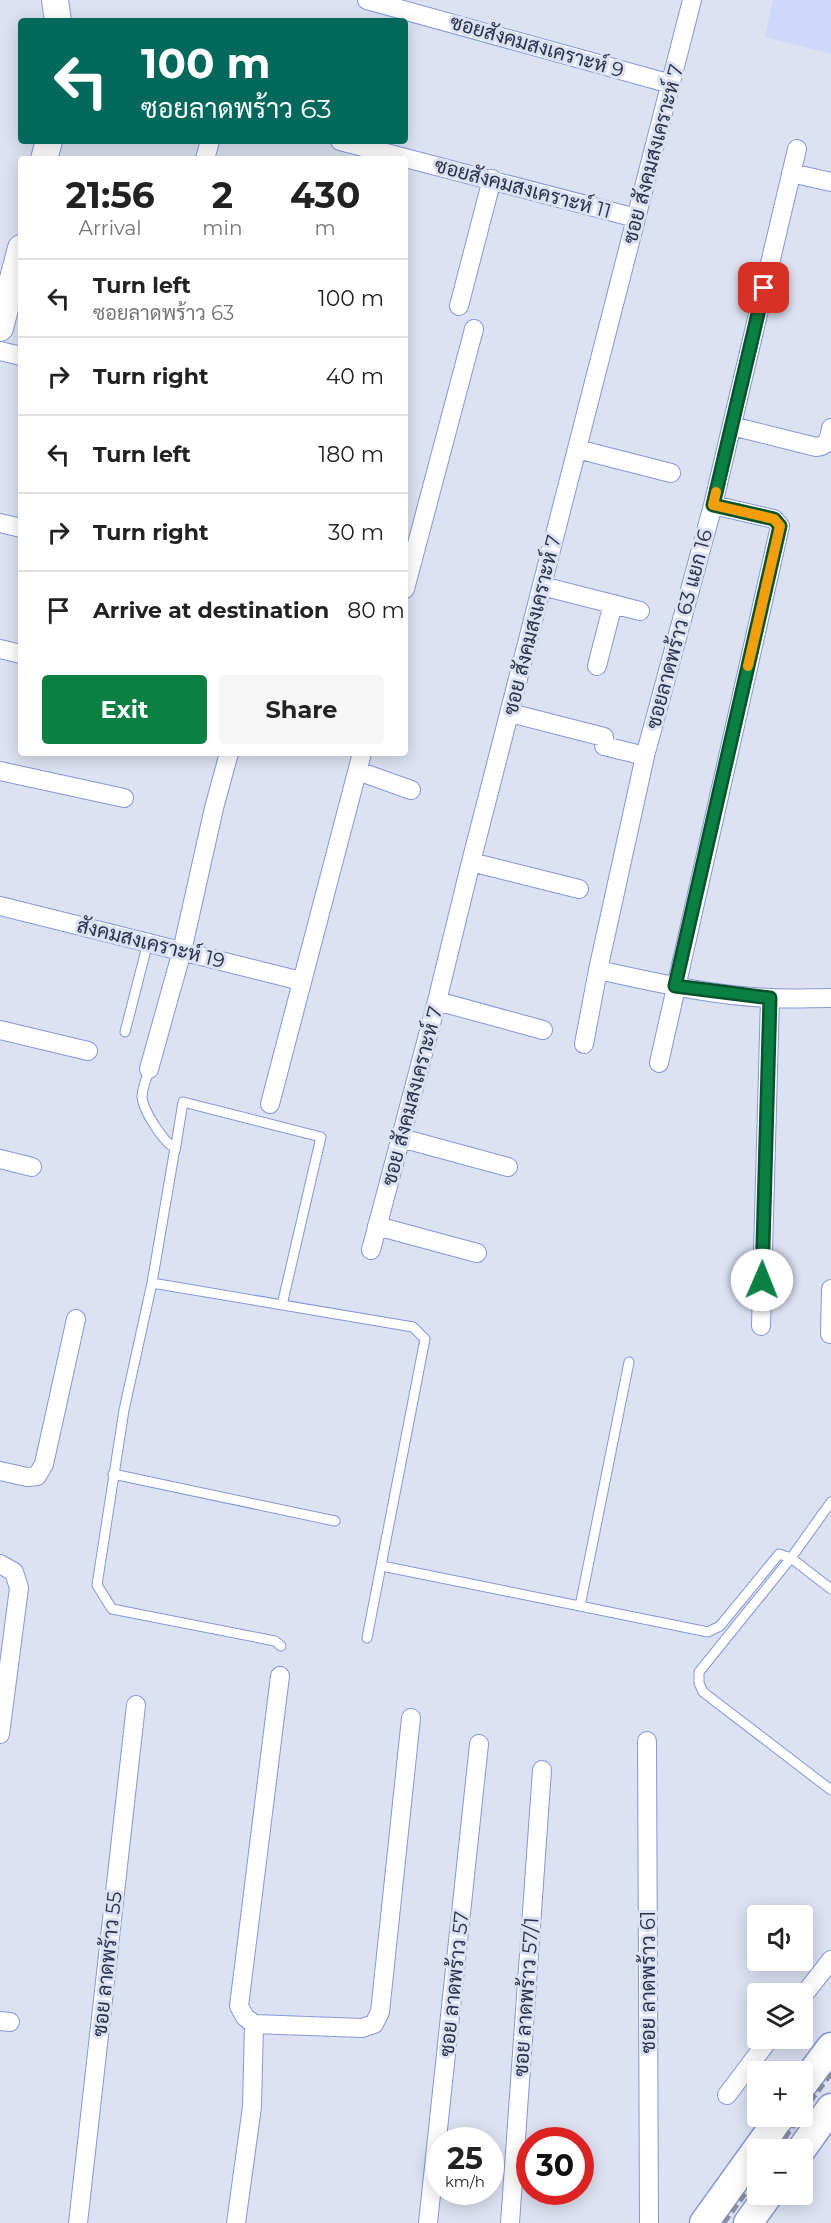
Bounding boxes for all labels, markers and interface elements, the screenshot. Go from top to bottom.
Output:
street label: ซอยสังคมสงเคราะห์ 9 [447,8,627,82]
text: 100 m [141,37,270,89]
icon: left [42,42,120,120]
street label: ซอย สังคมสงเคราะห์ 7 [616,61,688,246]
text: ซอยลาดพร้าว 63 [141,92,332,125]
street label: ซอยสังคมสงเคราะห์ 11 [432,151,614,223]
text: 21:56 [66,173,155,217]
text: 2 [212,173,233,217]
text: 430 [290,173,360,217]
text: Arrival [79,216,142,240]
text: min [202,216,242,240]
text: m [315,216,336,240]
pin [738,262,789,313]
icon: arrive [747,271,780,304]
text: Turn left [93,272,191,299]
icon: left [42,282,75,315]
text: 100 m [318,285,384,312]
text: ซอยลาดพร้าว 63 [93,301,234,325]
icon: right [42,360,75,393]
text: Turn right [93,363,208,390]
text: 40 m [326,363,384,390]
icon: left [42,438,75,471]
text: Turn left [93,441,191,468]
text: 180 m [318,441,384,468]
icon: right [42,516,75,549]
text: Turn right [93,519,208,546]
text: 30 m [328,519,384,546]
street label: ซอยลาดพร้าว 63 แยก 16 [641,527,717,731]
street label: ซอย สังคมสงเคราะห์ 7 [496,532,566,717]
icon: arrive [42,594,75,627]
text: Arrive at destination [93,597,329,624]
text: 80 m [347,597,405,624]
button: Exit [42,675,207,744]
button: Share [219,675,384,744]
street label: สังคมสงเคราะห์ 19 [75,911,228,973]
street label: ซอย สังคมสงเคราะห์ 7 [375,1003,447,1188]
position arrow [730,1248,794,1312]
street label: ซอย ลาดพร้าว 55 [87,1890,127,2038]
map controls [747,1905,813,2205]
button: sound [747,1905,813,1971]
street label: ซอย ลาดพร้าว 57 [434,1910,474,2058]
street label: ซอย ลาดพร้าว 61 [636,1911,660,2053]
street label: ซอย ลาดพร้าว 57/1 [508,1917,544,2077]
button: layers [747,1983,813,2049]
button: + [747,2061,813,2127]
speed limit sign: 30 [516,2127,594,2205]
button: − [747,2139,813,2205]
text: 25 [447,2140,483,2177]
text: km/h [445,2172,485,2191]

